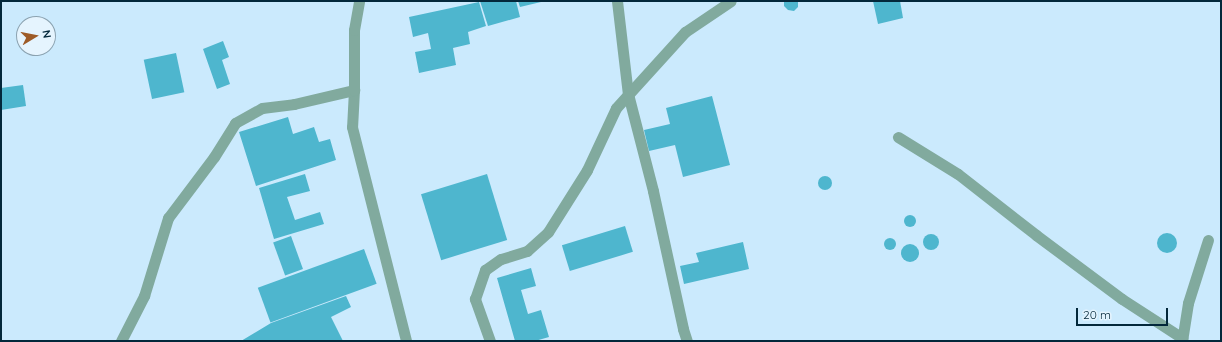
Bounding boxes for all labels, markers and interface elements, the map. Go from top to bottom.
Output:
north arrow [16,16,56,56]
text: N [39,29,54,39]
scale bar [1078,300,1170,326]
text: 20 m [1083,307,1111,322]

